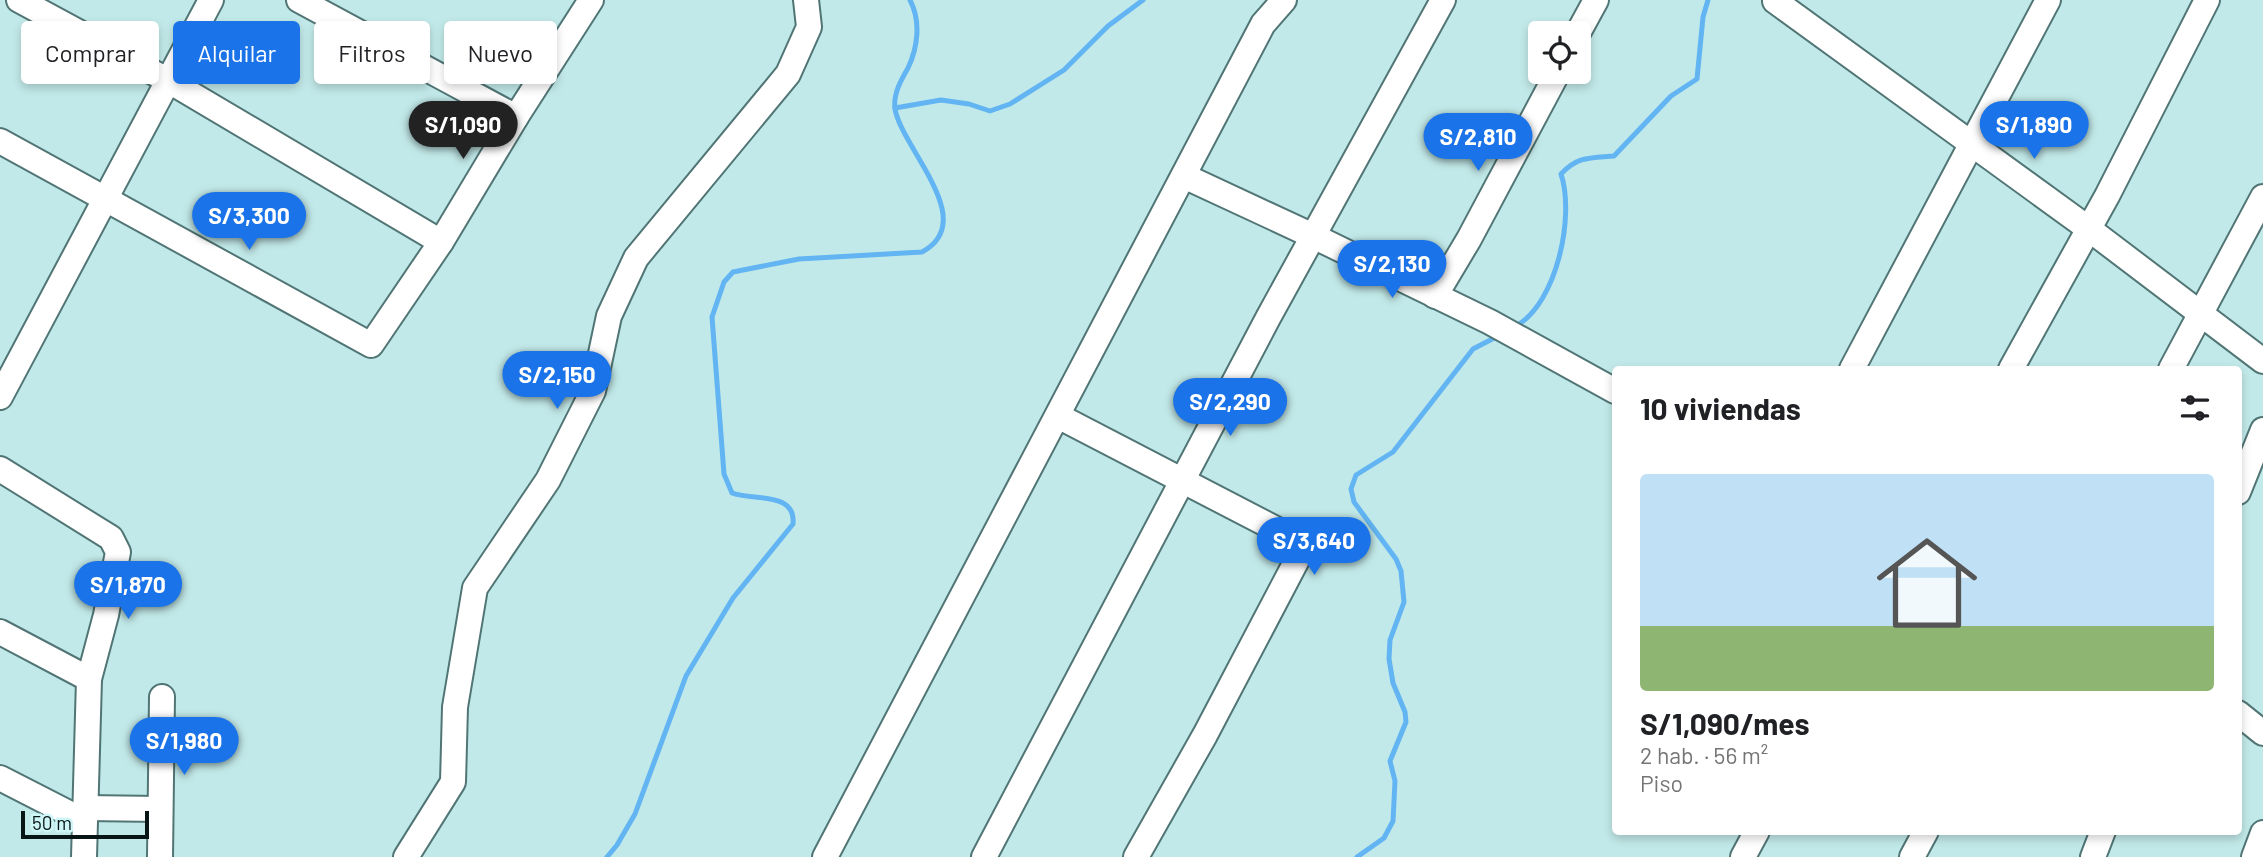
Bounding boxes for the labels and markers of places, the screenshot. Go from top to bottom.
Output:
pin: S/1,090 [398,102,528,161]
pin: S/1,890 [1969,102,2099,161]
pin: S/2,810 [1413,114,1543,173]
pin: S/3,300 [184,192,314,252]
pin: S/2,130 [1327,240,1457,300]
pin: S/2,150 [492,352,622,411]
pin: S/2,290 [1165,378,1295,438]
pin: S/3,640 [1249,518,1379,577]
pin: S/1,870 [63,562,193,621]
pin: S/1,980 [119,718,249,777]

